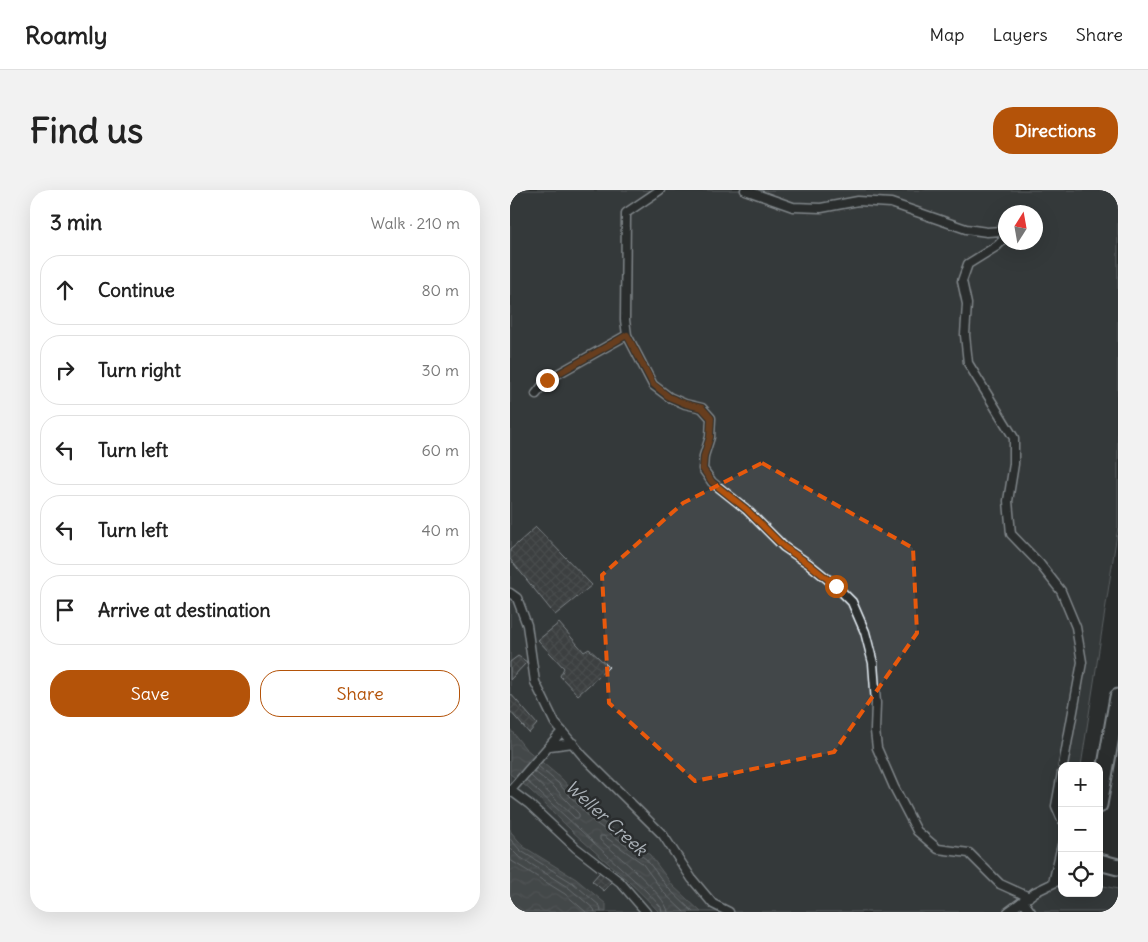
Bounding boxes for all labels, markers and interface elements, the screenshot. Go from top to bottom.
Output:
text: Roamly [25,20,107,50]
text: Map [929,23,964,46]
text: Layers [992,23,1048,46]
text: Share [1076,23,1123,46]
button: Directions [993,107,1118,154]
text: Find us [30,108,143,152]
north arrow [998,205,1043,250]
text: 3 min [50,209,102,236]
text: Walk · 210 m [370,213,460,233]
icon: ahead [51,276,79,304]
text: Continue [98,278,175,302]
text: 80 m [421,280,459,300]
icon: right [51,356,79,384]
text: Turn right [98,358,181,382]
text: 30 m [422,360,459,380]
route end [536,369,559,392]
icon: left [51,436,79,464]
text: Turn left [98,438,168,462]
text: 60 m [421,440,459,460]
icon: left [51,516,79,544]
text: Turn left [98,518,168,542]
text: 40 m [421,520,459,540]
route start [825,575,848,598]
icon: arrive [51,596,79,624]
text: Arrive at destination [98,598,271,622]
button: Save [50,670,250,717]
button: Share [260,670,460,717]
map controls [1058,762,1103,897]
button: + [1058,762,1103,807]
water label: Weller Creek [561,775,653,861]
button: − [1058,807,1103,852]
button: locate [1058,852,1103,897]

